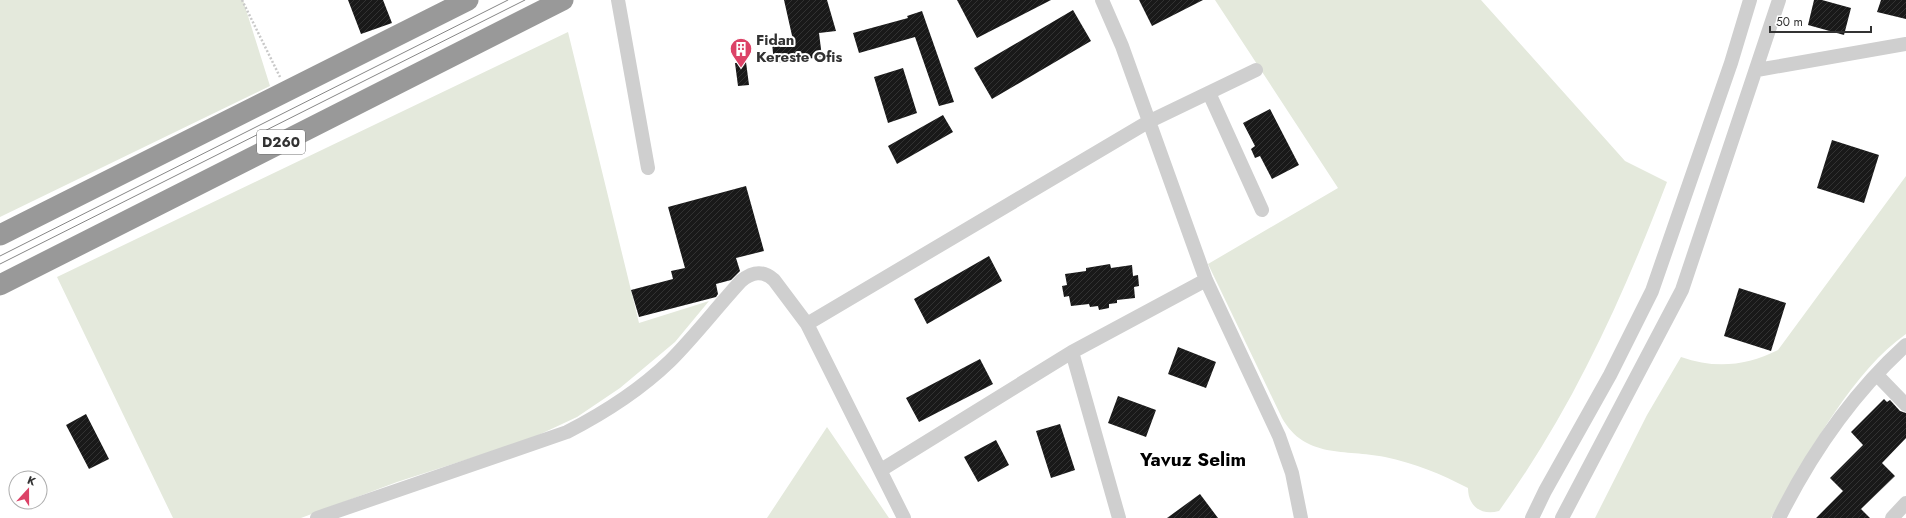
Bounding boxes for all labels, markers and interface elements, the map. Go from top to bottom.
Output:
scale bar [1770,8,1871,34]
text: 50 m [1776,13,1803,31]
place label: Fidan Kereste Ofis [756,29,842,68]
building icon: Fidan Kereste Ofis [728,36,754,69]
road number: D260 [257,130,305,154]
district label: Yavuz Selim [1139,446,1246,473]
north arrow [8,470,48,510]
text: K [25,472,38,490]

